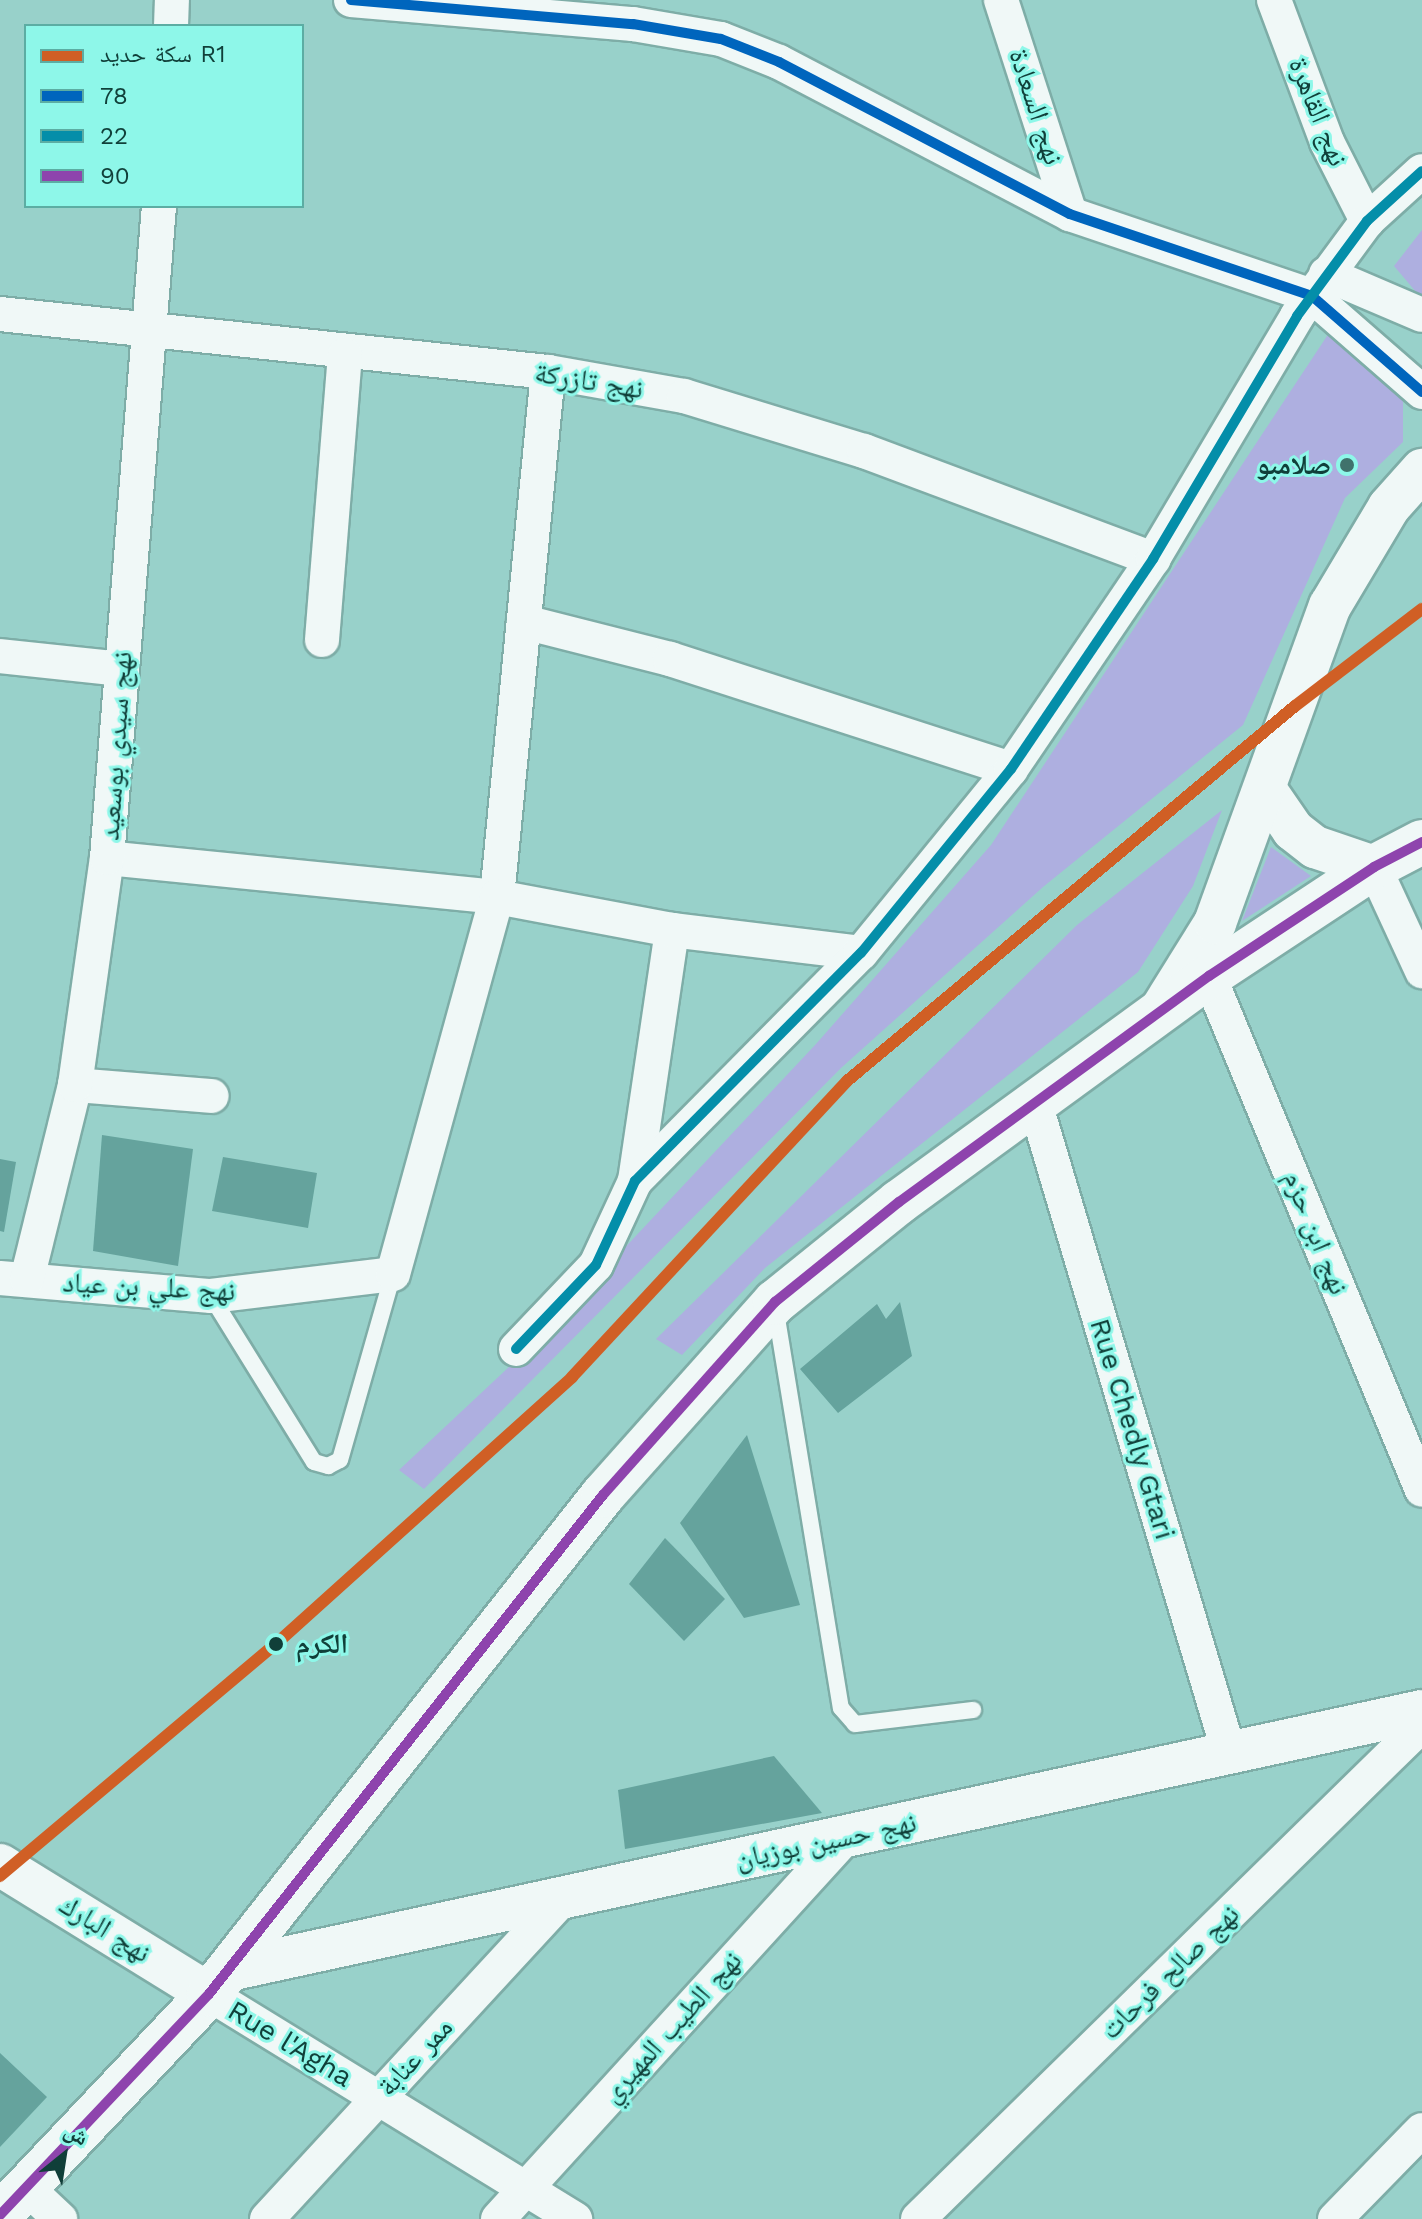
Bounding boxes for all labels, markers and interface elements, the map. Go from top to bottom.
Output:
legend [24,24,304,208]
text: سكة حديد R1 [100,40,226,68]
street label: نهج السعادة [1002,45,1070,169]
street label: نهج القاهرة [1281,53,1355,171]
text: 78 [100,82,128,110]
text: 22 [100,122,128,150]
text: 90 [100,162,130,190]
street label: نهج تازركة [532,356,646,406]
place label: صلامبو [1256,448,1331,482]
marker: صلامبو [1338,456,1356,474]
street label: نهج سيدي بوسعيد [93,650,139,842]
street label: نهج ابن حزم [1276,1167,1356,1299]
street label: نهج علي بن عياد [62,1266,236,1308]
street label: Rue Chedly Gtari [1082,1314,1182,1544]
place label: الكرم [296,1627,348,1661]
marker: الكرم [263,1631,289,1657]
street label: نهج حسين بوزيان [733,1805,919,1877]
street label: نهج البارك [53,1888,157,1970]
street label: نهج صالح فرحات [1094,1898,1246,2046]
street label: نهج الطيب المهيري [595,1944,749,2110]
street label: Rue l'Agha [222,1994,358,2094]
street label: ممر عنابة [370,2011,460,2103]
north arrow [24,2115,104,2195]
text: ش [60,2117,93,2150]

